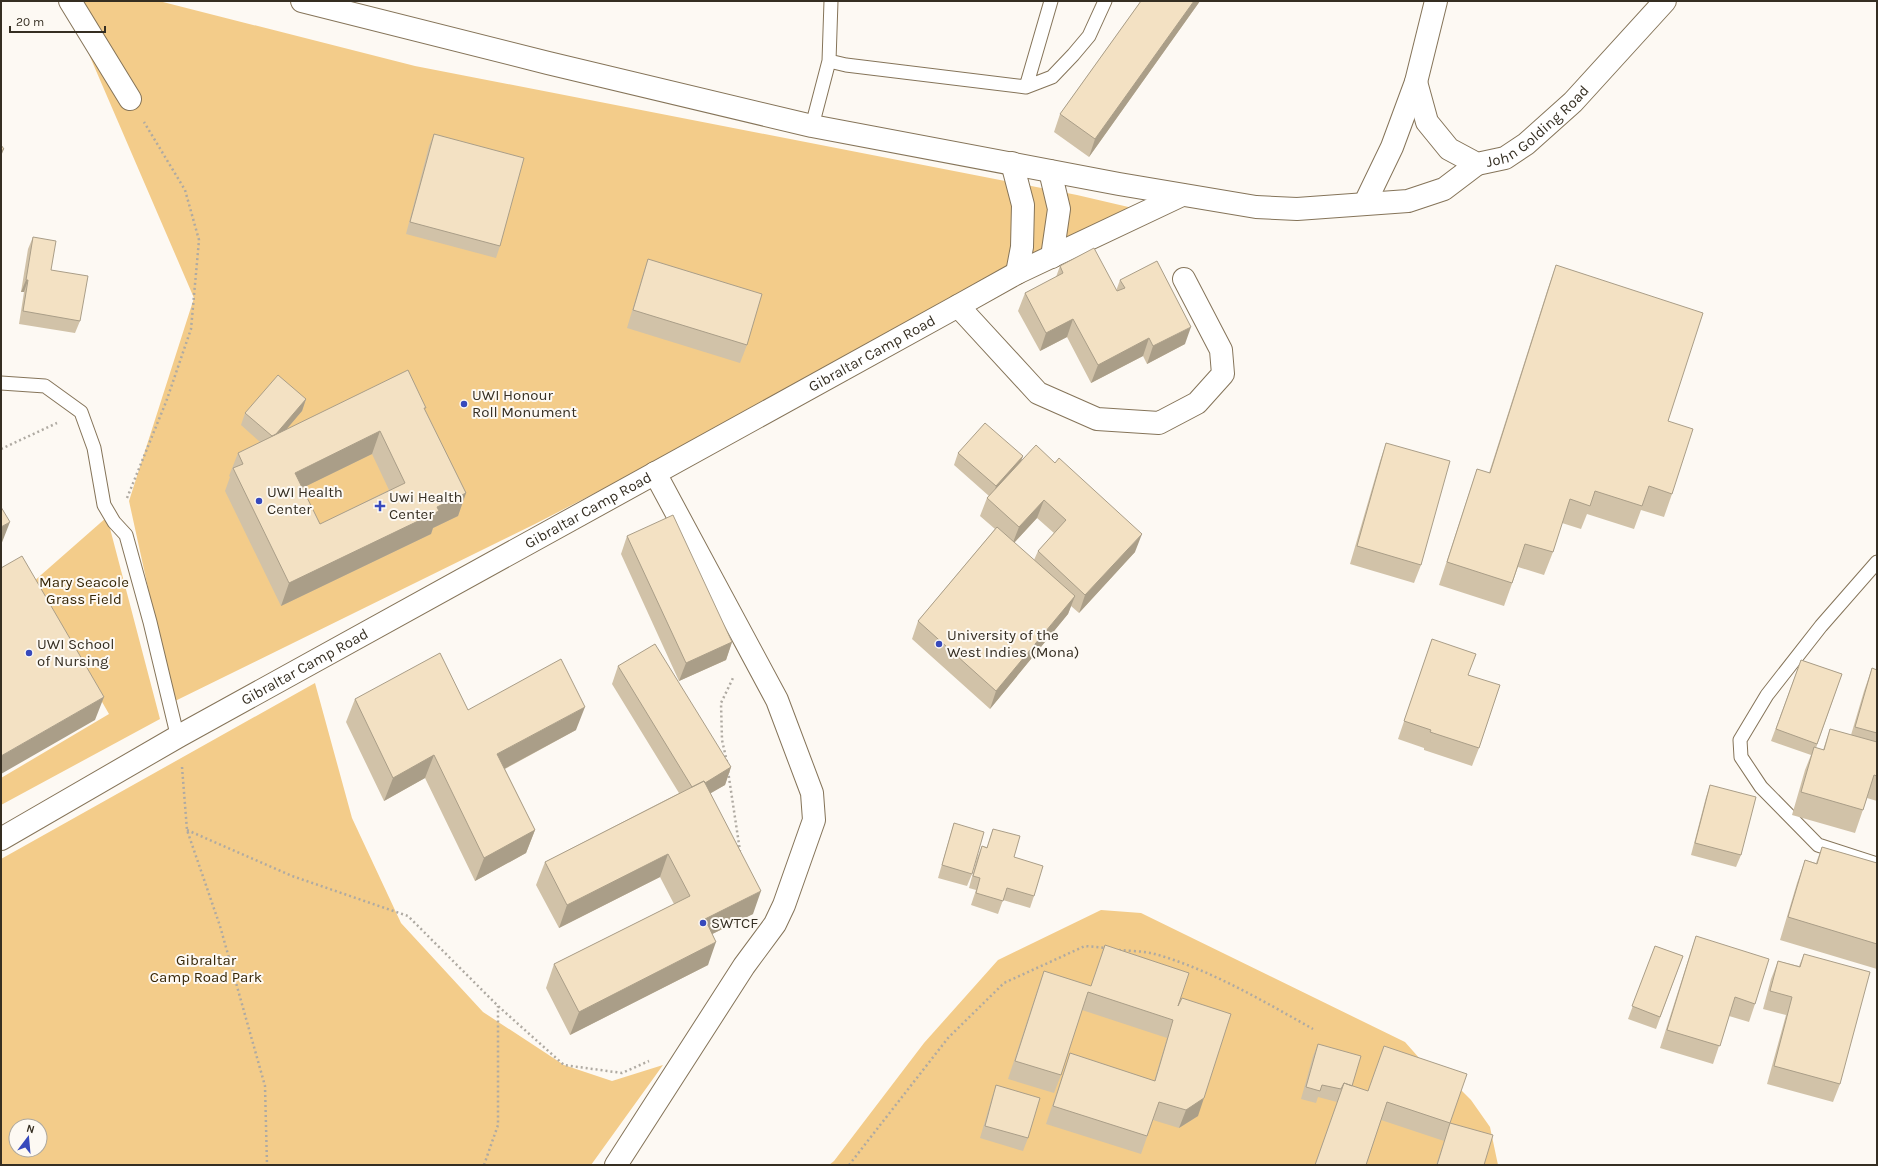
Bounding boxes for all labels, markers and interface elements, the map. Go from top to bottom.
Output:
scale bar [10,8,105,34]
text: 20 m [16,15,44,29]
street label: John Golding Road [1484,81,1593,171]
street label: Gibraltar Camp Road [805,311,938,396]
place label: UWI Honour Roll Monument [472,386,577,421]
marker: UWI Honour Roll Monument [459,399,469,409]
street label: Gibraltar Camp Road [522,468,655,552]
place label: UWI Health Center [267,483,343,518]
place label: Uwi Health Center [389,488,463,523]
marker: UWI Health Center [254,496,264,506]
marker: Uwi Health Center [374,500,386,512]
park label: Mary Seacole Grass Field [39,573,129,608]
street label: Gibraltar Camp Road [238,624,371,709]
place label: University of the West Indies (Mona) [947,626,1079,661]
place label: UWI School of Nursing [37,635,114,670]
marker: University of the West Indies (Mona) [934,639,944,649]
marker: UWI School of Nursing [24,648,34,658]
place label: SWTCF [711,914,758,932]
marker: SWTCF [698,918,708,928]
park label: Gibraltar Camp Road Park [150,951,262,986]
north arrow [8,1118,48,1158]
text: N [25,1122,36,1136]

